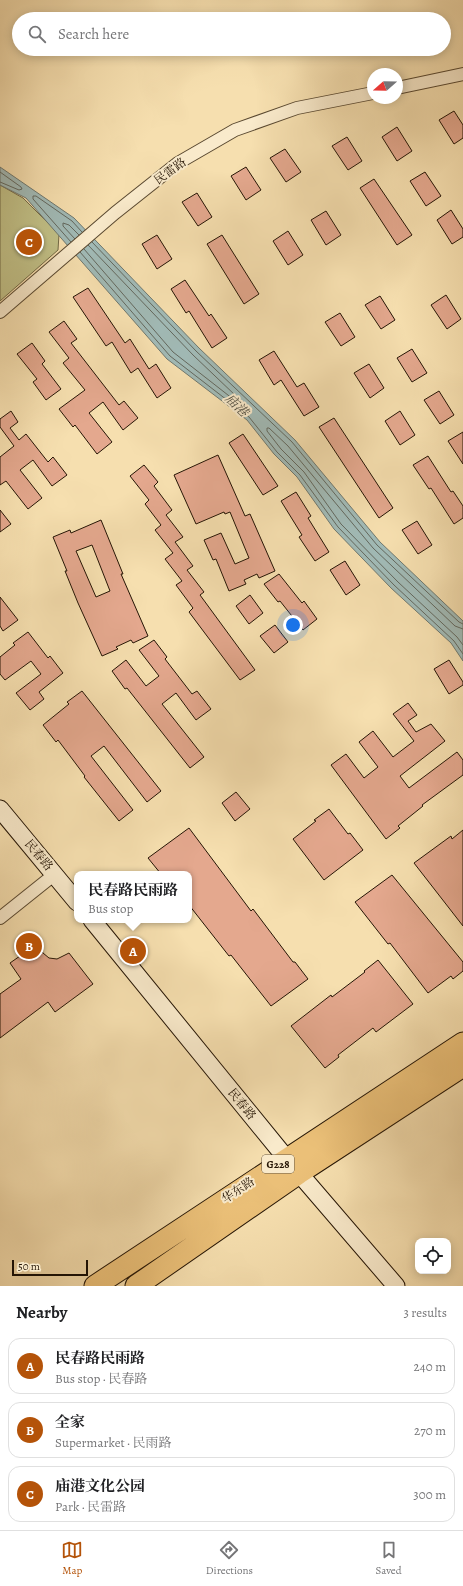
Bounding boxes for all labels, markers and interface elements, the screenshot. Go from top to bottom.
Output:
search box [12,12,451,56]
icon: search [26,23,48,45]
text: Search here [58,24,129,44]
north arrow [367,68,403,104]
street label: 民雷路 [151,154,189,188]
pin: C [16,227,42,257]
water label: 庙港 [222,390,254,422]
your location [283,615,303,635]
street label: 民春路 [21,836,57,874]
popup [74,871,192,923]
text: 民春路民雨路 [88,880,178,900]
text: Bus stop [88,900,133,917]
pin: B [16,931,42,961]
pin: A [120,936,146,966]
street label: 民春路 [224,1085,260,1123]
road number: G228 [262,1155,294,1173]
street label: 华东路 [219,1173,257,1207]
map controls [415,1238,451,1274]
button: locate [415,1238,451,1274]
scale bar [12,1258,88,1277]
text: 50 m [18,1259,40,1274]
text: Nearby [16,1301,67,1324]
text: 3 results [403,1304,447,1321]
text: 民春路民雨路 [55,1348,145,1368]
text: A [26,1358,34,1375]
text: 240 m [414,1358,446,1375]
text: Bus stop · 民春路 [55,1370,147,1387]
text: 全家 [55,1412,85,1432]
text: B [26,1422,34,1439]
text: 270 m [414,1422,446,1439]
text: Supermarket · 民雨路 [55,1434,171,1451]
text: 庙港文化公园 [55,1476,145,1496]
text: C [26,1486,34,1503]
text: 300 m [413,1486,446,1503]
text: Park · 民雷路 [55,1498,126,1515]
tab: Map [61,1539,83,1578]
tab: Directions [206,1539,253,1578]
tab: Saved [376,1539,402,1578]

